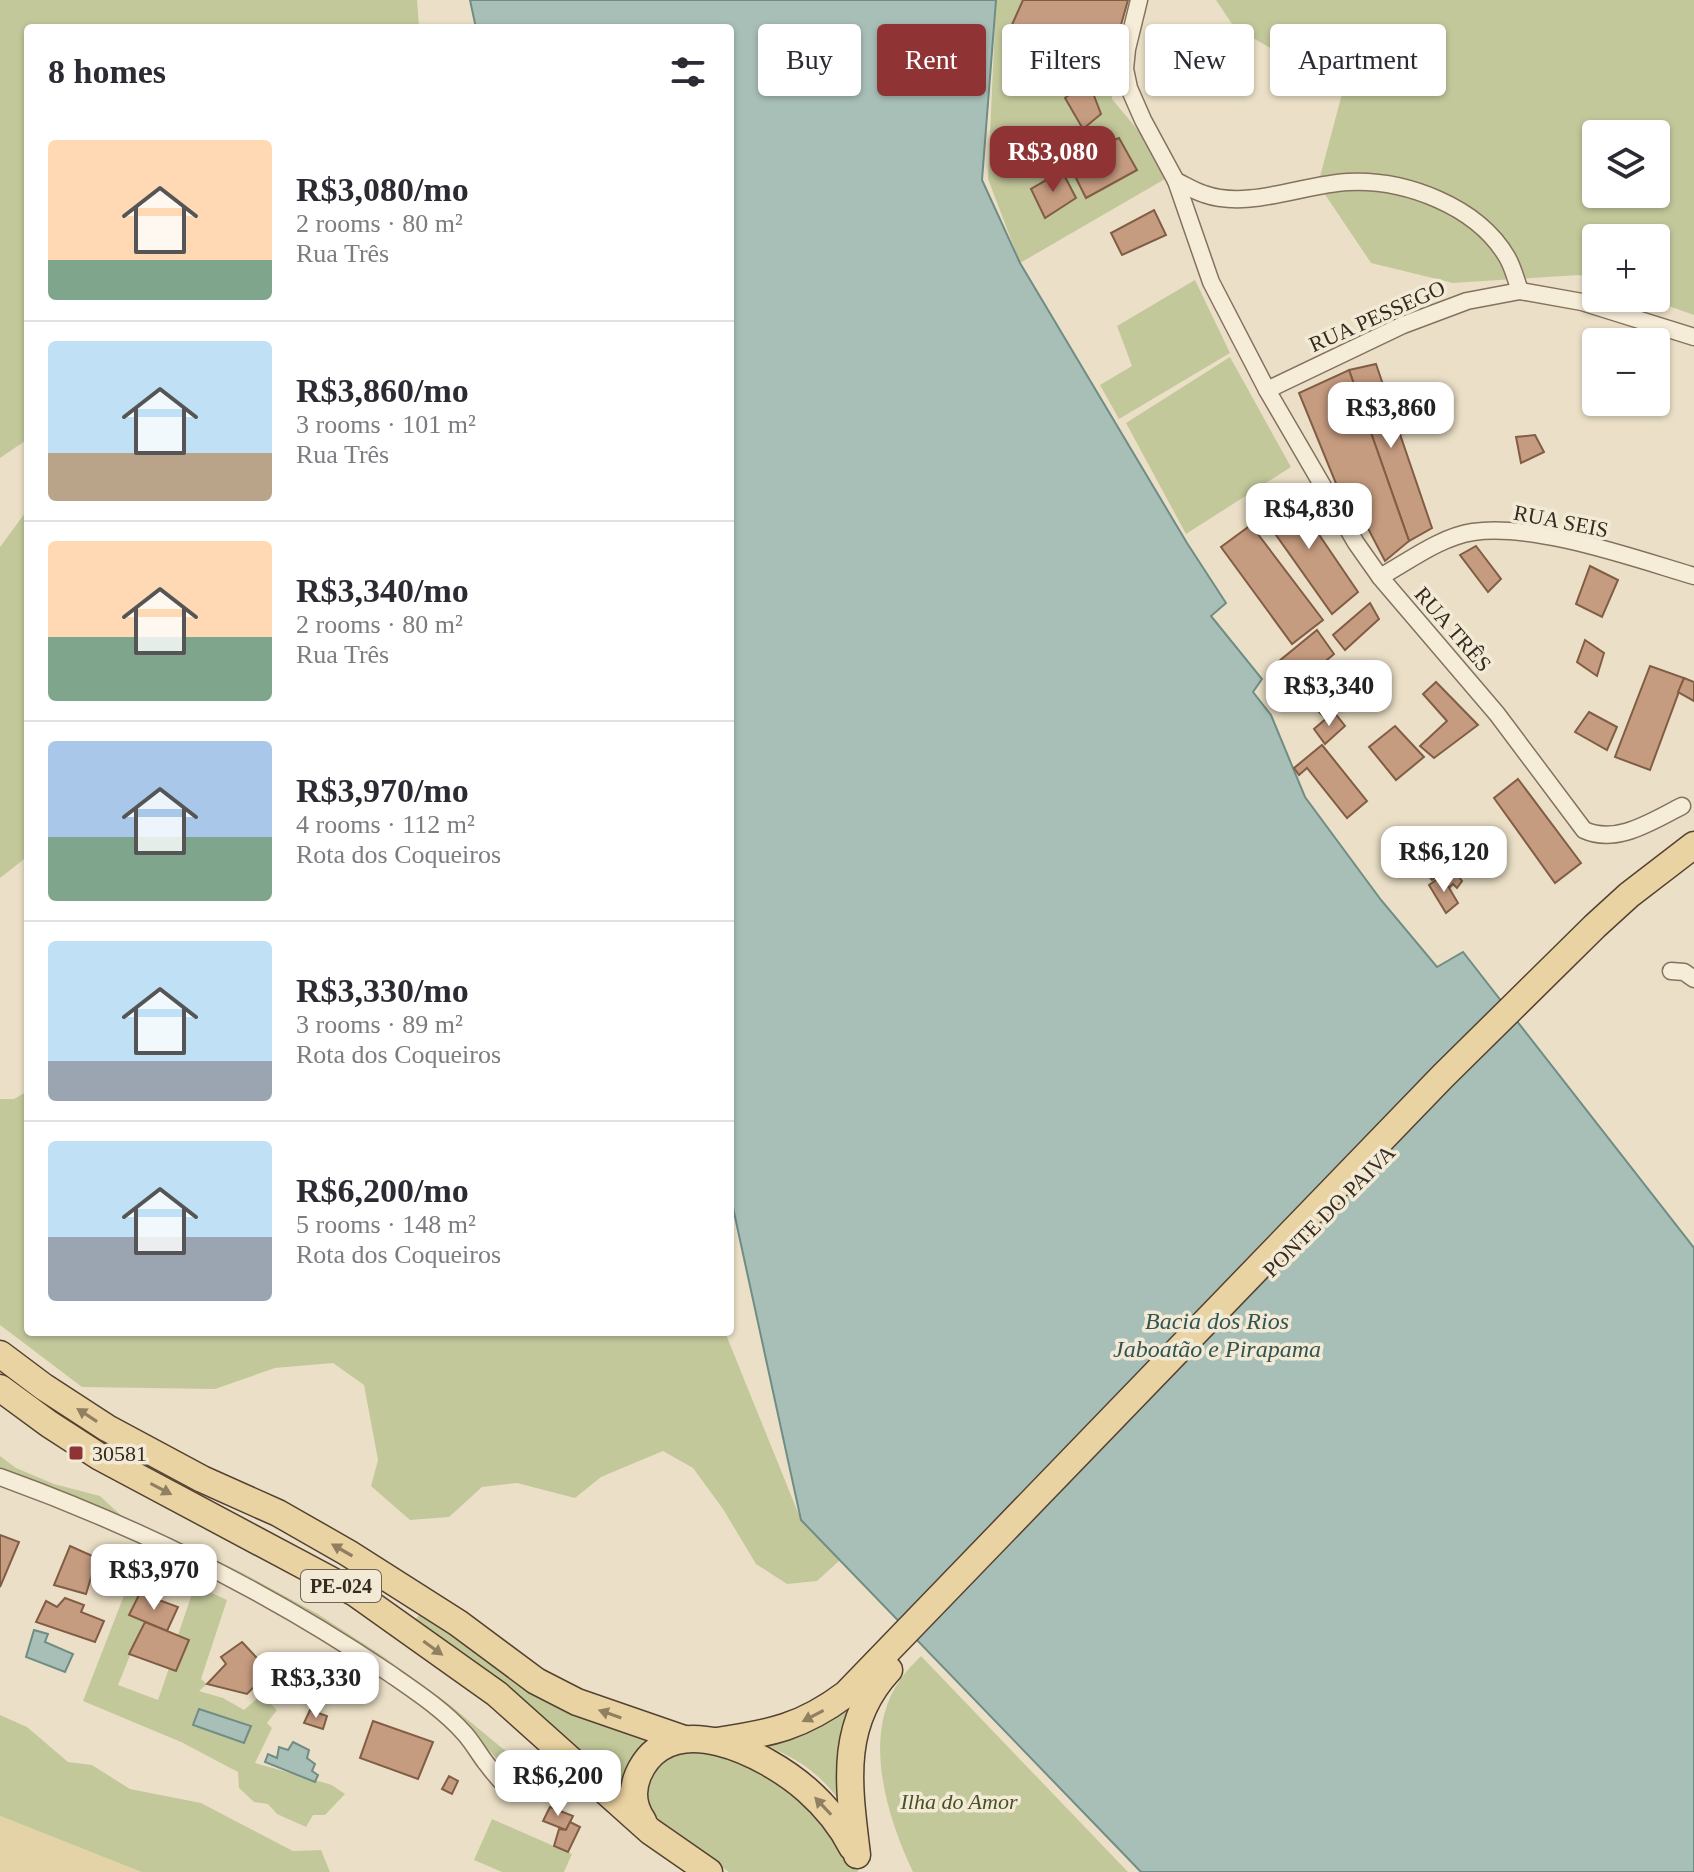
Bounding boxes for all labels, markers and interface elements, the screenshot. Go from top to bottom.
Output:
chip: Buy [758,24,861,96]
chip: Rent [877,24,986,96]
chip: Filters [1002,24,1129,96]
chip: New [1145,24,1254,96]
chip: Apartment [1270,24,1446,96]
icon: filters [666,50,710,94]
text: 8 homes [48,53,166,90]
map controls [1582,120,1670,416]
button: layers [1582,120,1670,208]
pin: R$3,080 [979,126,1127,194]
text: R$3,080 [1008,137,1098,166]
text: R$3,080/mo [296,171,469,208]
icon: home [112,172,208,268]
text: 2 rooms · 80 m² [296,209,463,238]
button: + [1582,224,1670,312]
text: Rua Três [296,239,389,268]
street label: RUA PESSEGO [1305,275,1449,357]
button: − [1582,328,1670,416]
text: R$3,860/mo [296,372,469,409]
icon: home [112,373,208,469]
pin: R$3,860 [1317,382,1465,450]
text: R$3,860 [1346,393,1436,422]
text: 3 rooms · 101 m² [296,410,476,439]
text: Rua Três [296,440,389,469]
pin: R$4,830 [1235,483,1383,551]
text: R$4,830 [1264,494,1354,523]
street label: RUA SEIS [1512,500,1610,542]
text: R$3,340/mo [296,572,469,609]
icon: home [112,573,208,669]
street label: RUA TRÊS [1409,582,1497,676]
text: 2 rooms · 80 m² [296,610,463,639]
text: Rua Três [296,640,389,669]
pin: R$3,340 [1255,660,1403,728]
text: R$3,340 [1284,671,1374,700]
text: R$3,970/mo [296,772,469,809]
icon: home [112,773,208,869]
text: 4 rooms · 112 m² [296,810,475,839]
pin: R$6,120 [1370,826,1518,894]
text: R$6,120 [1399,837,1489,866]
text: Rota dos Coqueiros [296,840,501,869]
text: R$3,330/mo [296,972,469,1009]
icon: home [112,973,208,1069]
text: 3 rooms · 89 m² [296,1010,463,1039]
text: Rota dos Coqueiros [296,1040,501,1069]
street label: PONTE DO PAIVA [1258,1140,1400,1282]
text: R$6,200/mo [296,1172,469,1209]
icon: home [112,1173,208,1269]
text: 5 rooms · 148 m² [296,1210,476,1239]
text: Rota dos Coqueiros [296,1240,501,1269]
water label: Bacia dos Rios Jaboatão e Pirapama [1113,1308,1321,1362]
one-way arrow [77,1408,98,1423]
place label: 30581 [92,1441,147,1466]
marker: 30581 [67,1444,85,1462]
one-way arrow [149,1482,172,1495]
one-way arrow [330,1543,353,1557]
pin: R$3,970 [80,1544,228,1612]
text: R$3,970 [109,1555,199,1584]
road number: PE-024 [301,1570,381,1602]
one-way arrow [422,1640,443,1655]
pin: R$3,330 [242,1652,390,1720]
text: R$3,330 [271,1663,361,1692]
one-way arrow [598,1708,622,1720]
one-way arrow [802,1709,825,1722]
pin: R$6,200 [484,1750,632,1818]
text: R$6,200 [513,1761,603,1790]
park label: Ilha do Amor [900,1789,1018,1814]
one-way arrow [814,1797,832,1816]

